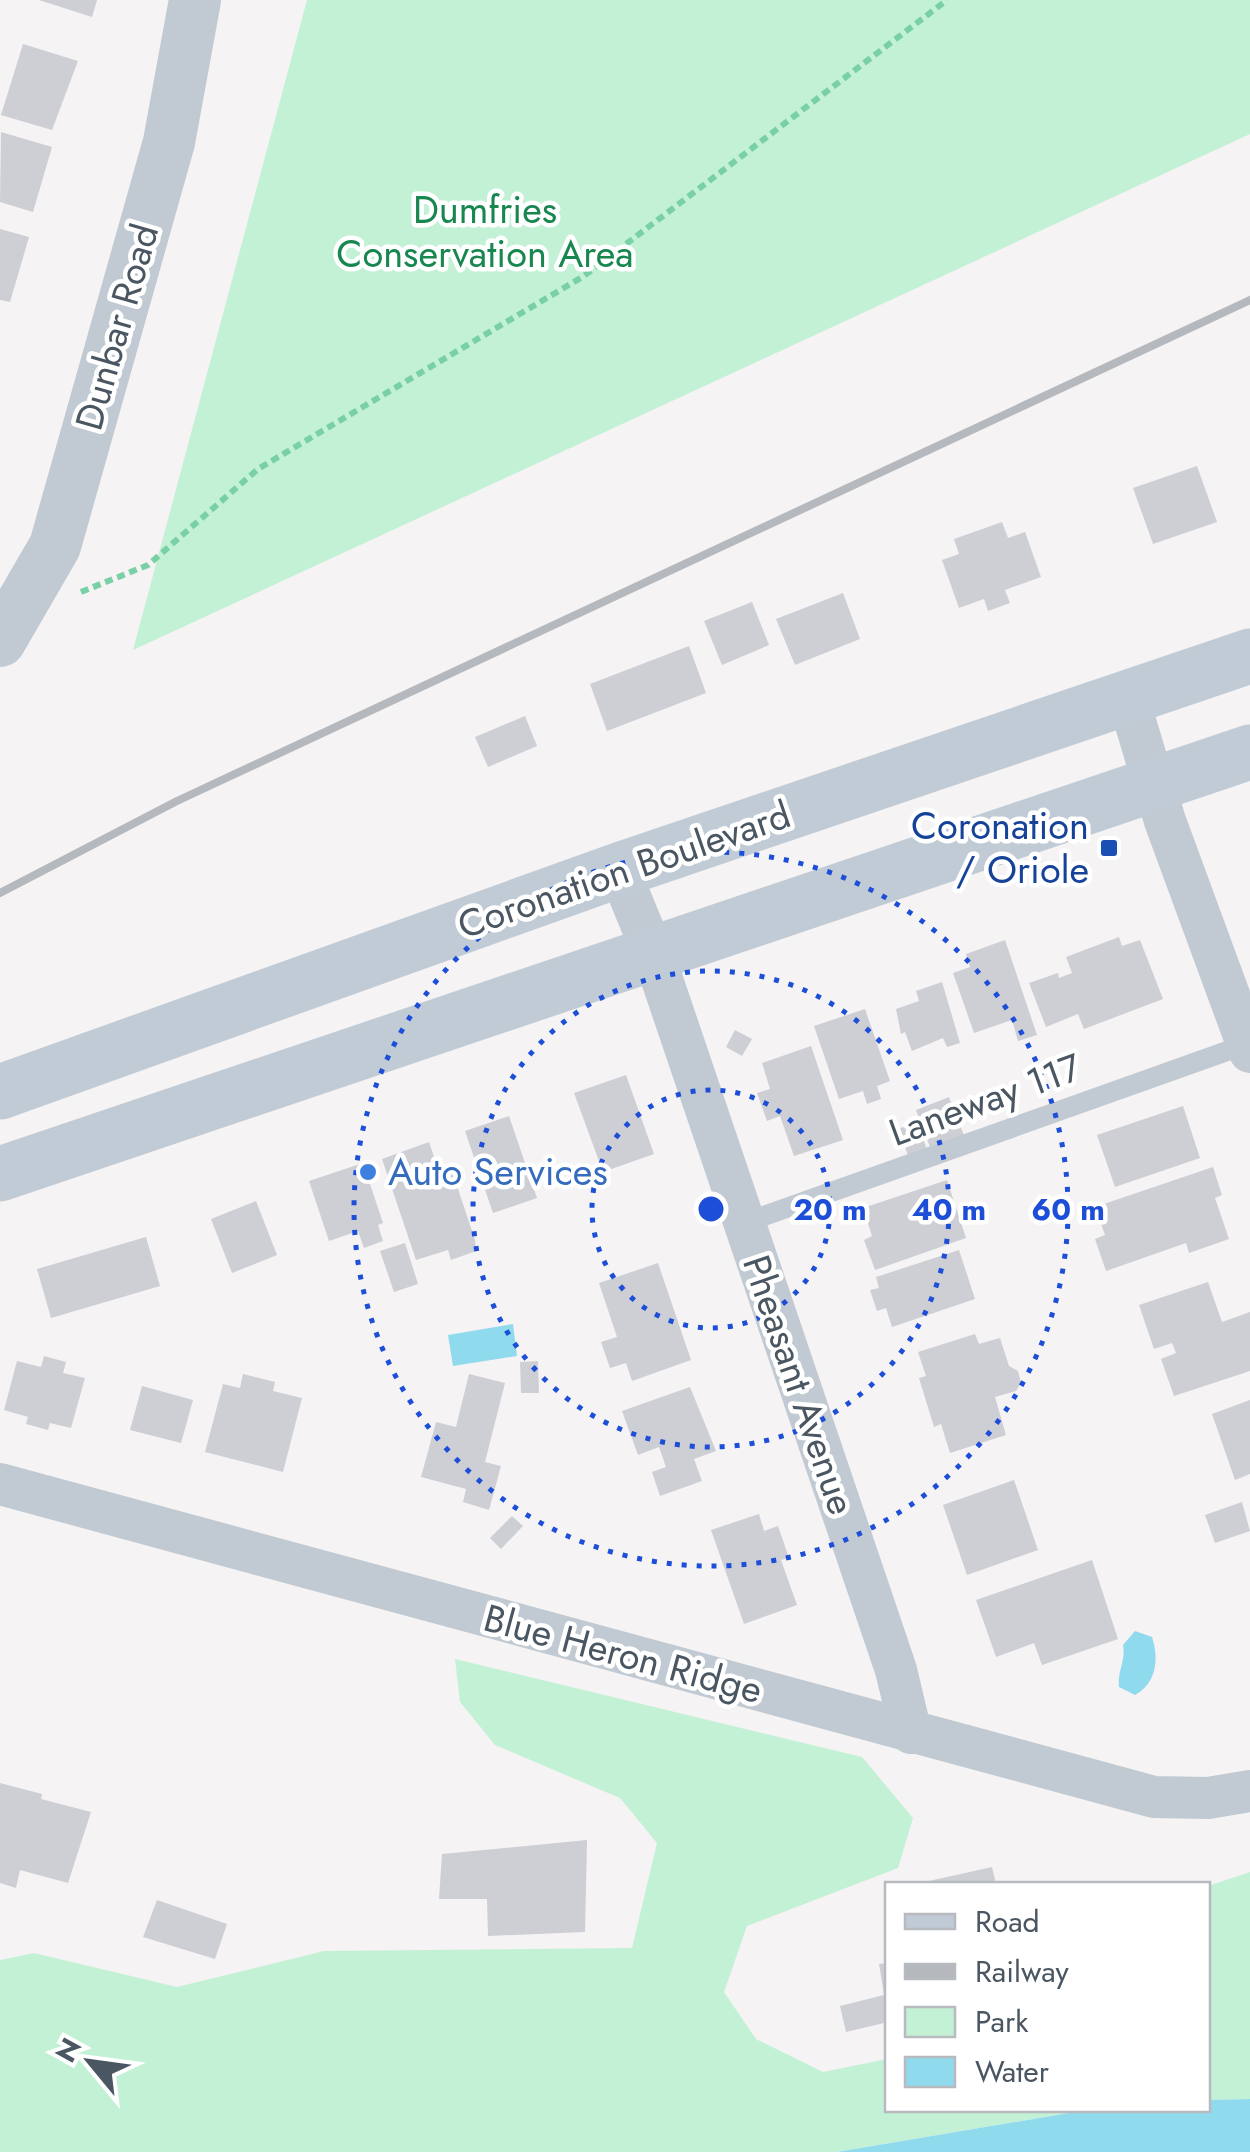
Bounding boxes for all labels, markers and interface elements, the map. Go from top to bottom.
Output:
park label: Dumfries Conservation Area [336,182,634,281]
street label: Dunbar Road [61,217,172,436]
street label: Coronation Boulevard [450,787,798,952]
place label: Coronation / Oriole [911,798,1089,897]
marker: Coronation / Oriole [1098,837,1120,859]
street label: Laneway 117 [881,1039,1088,1160]
place label: Auto Services [388,1144,608,1199]
marker: Auto Services [357,1161,379,1183]
text: 20 m [793,1188,867,1231]
text: 40 m [912,1188,986,1231]
text: 60 m [1031,1188,1105,1231]
centre of rings [693,1191,729,1227]
street label: Pheasant Avenue [729,1248,870,1522]
street label: Blue Heron Ridge [478,1590,768,1717]
legend [885,1882,1210,2112]
text: Road [975,1900,1040,1943]
text: Railway [975,1950,1070,1993]
text: Park [975,2000,1029,2043]
north arrow [40,2012,140,2112]
text: N [45,2030,92,2070]
text: Water [975,2050,1050,2093]

